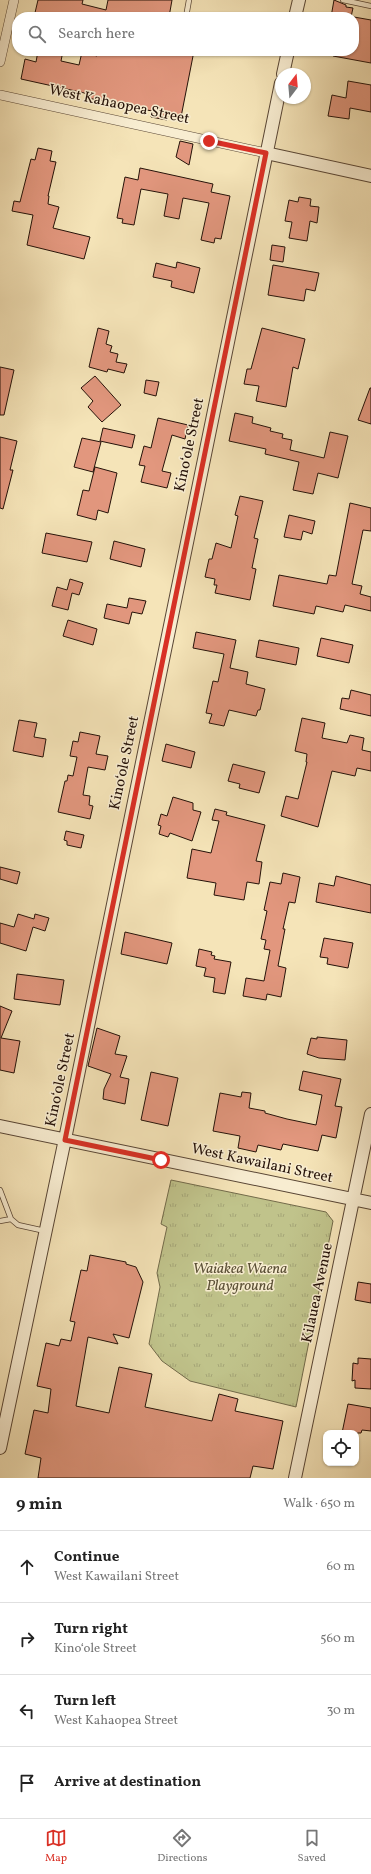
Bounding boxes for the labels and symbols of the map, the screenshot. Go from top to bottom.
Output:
north arrow [275,68,311,104]
street label: West Kahaopea Street [47,80,191,130]
route end [200,132,218,150]
street label: Kinoʻole Street [170,396,210,494]
street label: Kinoʻole Street [105,714,145,812]
street label: Kinoʻole Street [41,1031,81,1129]
street label: West Kawailani Street [189,1139,335,1189]
route start [152,1151,170,1169]
street label: Kilauea Avenue [297,1241,339,1345]
park label: Waiakea Waena Playground [193,1259,287,1297]

